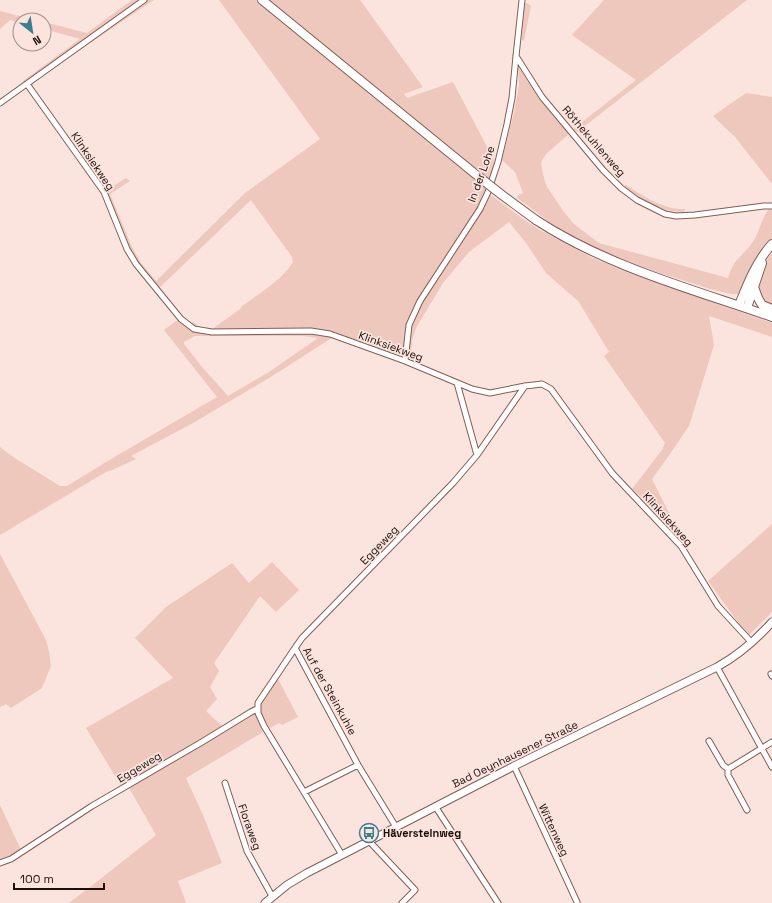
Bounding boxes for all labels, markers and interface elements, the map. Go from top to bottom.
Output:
north arrow [12,12,52,52]
text: N [30,33,44,49]
street label: Röthekuhlenweg [559,103,629,179]
street label: Klinksiekweg [68,129,118,193]
street label: In der Lohe [464,144,498,204]
street label: Klinksiekweg [357,328,425,364]
street label: Klinksiekweg [640,489,696,549]
street label: Eggeweg [357,523,401,567]
street label: Auf der Steinkuhle [300,645,360,737]
street label: Bad Oeynhausener Straße [450,717,580,791]
street label: Eggeweg [114,748,164,786]
street label: Wittenweg [536,801,572,859]
street label: Floraweg [235,802,265,852]
bus stop icon: Häversteinweg [358,822,380,844]
place label: Häversteinweg [383,826,461,840]
scale bar [14,865,104,891]
text: 100 m [20,871,54,887]

